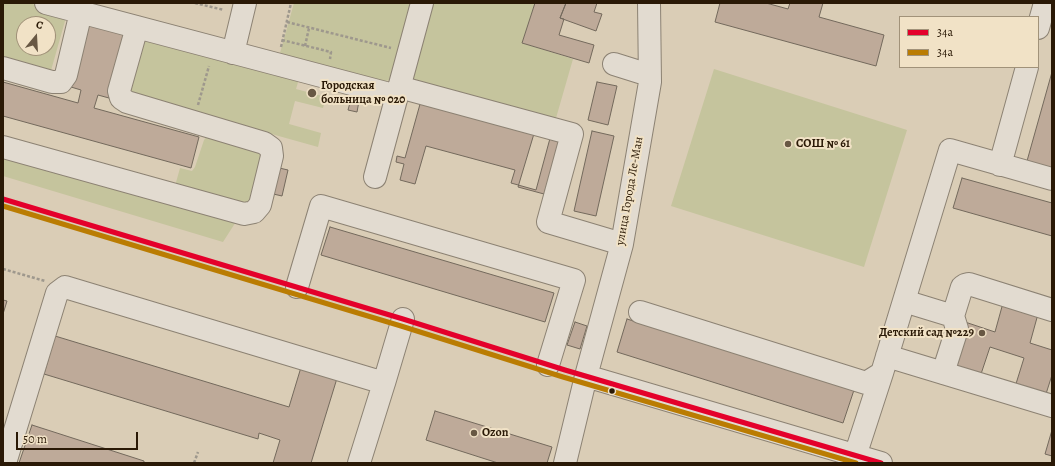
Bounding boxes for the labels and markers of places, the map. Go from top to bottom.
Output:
place label: Городская больница № 020 [321,79,405,107]
marker: Городская больница № 020 [306,87,318,99]
place label: СОШ № 61 [796,137,850,151]
marker: СОШ № 61 [783,139,793,149]
place label: Детский сад №229 [879,326,974,340]
marker: Детский сад №229 [977,328,987,338]
unlabelled marker [607,386,617,396]
place label: Ozon [482,426,509,440]
marker: Ozon [469,428,479,438]

